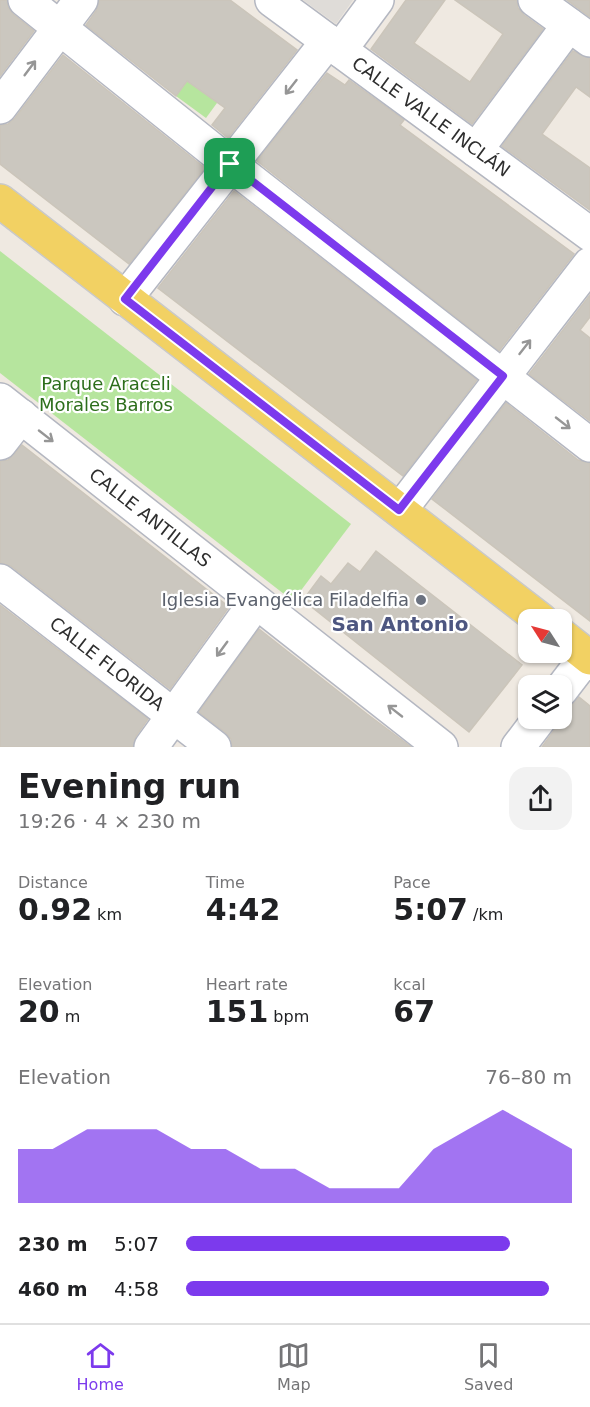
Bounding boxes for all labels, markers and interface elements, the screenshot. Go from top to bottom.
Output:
street label: CALLE VALLE INCLÁN [348,52,514,181]
one-way arrow [23,60,36,76]
one-way arrow [285,78,298,94]
pin [204,138,255,189]
icon: arrive [213,147,246,180]
one-way arrow [519,340,532,356]
park label: Parque Araceli Morales Barros [39,373,173,415]
one-way arrow [555,417,571,430]
one-way arrow [38,430,54,443]
street label: CALLE ANTILLAS [85,464,215,572]
place label: Iglesia Evangélica Filadelfia [162,589,409,610]
marker: Iglesia Evangélica Filadelfia [414,593,428,607]
north arrow [518,609,572,663]
map controls [518,609,572,729]
street label: CALLE FLORIDA [46,612,169,715]
district label: San Antonio [332,612,468,636]
one-way arrow [216,641,228,657]
button: layers [518,675,572,729]
one-way arrow [387,704,403,717]
text: Evening run [18,767,241,806]
button: share [509,767,572,830]
text: 19:26 · 4 × 230 m [18,809,201,833]
text: Distance [18,873,88,892]
text: Time [206,873,245,892]
text: Pace [393,873,431,892]
text: 0.92 [18,892,92,927]
text: 4:42 [206,892,280,927]
text: 5:07 [393,892,468,927]
text: km [92,905,122,924]
text: /km [468,905,503,924]
text: Elevation [18,975,92,994]
text: Heart rate [206,975,288,994]
text: kcal [393,975,426,994]
text: 20 [18,994,60,1029]
text: 151 [206,994,268,1029]
text: 67 [393,994,435,1029]
text: m [60,1007,80,1026]
text: bpm [268,1007,309,1026]
text: Elevation [18,1065,111,1089]
text: 76–80 m [485,1065,572,1089]
text: 230 m [18,1232,88,1256]
text: 5:07 [114,1232,159,1256]
text: 460 m [18,1277,88,1301]
text: 4:58 [114,1277,159,1301]
tab: Home [77,1339,124,1394]
tab: Map [277,1339,311,1394]
tab: Saved [464,1339,513,1394]

